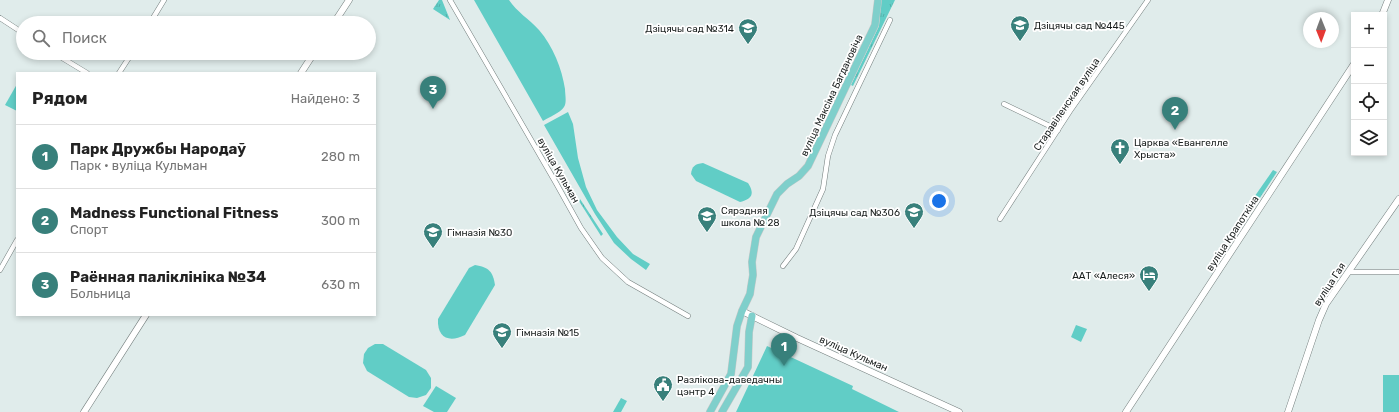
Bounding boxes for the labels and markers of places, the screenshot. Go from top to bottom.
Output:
school or university icon: Дзіцячы сад №445 [1009,14,1031,42]
school or university icon: Дзіцячы сад №314 [737,17,759,45]
place label: Дзіцячы сад №445 [1034,20,1125,32]
place label: Дзіцячы сад №314 [645,23,734,35]
pin: 3 [420,76,446,109]
pin: 2 [1162,97,1188,130]
church icon: Царква «Евангелле Хрыста» [1109,137,1131,165]
place label: Царква «Евангелле Хрыста» [1134,137,1228,161]
school or university icon: Дзіцячы сад №306 [903,201,925,229]
school or university icon: Сярэдняя школа № 28 [696,205,718,233]
place label: Сярэдняя школа № 28 [721,205,780,229]
place label: Дзіцячы сад №306 [809,207,900,219]
school or university icon: Гімназія №30 [422,221,444,249]
place label: Гімназія №30 [447,227,512,239]
hotel icon: ААТ «Алеся» [1138,264,1160,292]
place label: ААТ «Алеся» [1072,270,1135,282]
school or university icon: Гімназія №15 [491,321,513,349]
place label: Гімназія №15 [516,327,579,339]
pin: 1 [771,333,797,366]
public building icon: Разлікова-даведачны цэнтр 4 [652,374,674,402]
place label: Разлікова-даведачны цэнтр 4 [677,374,782,398]

